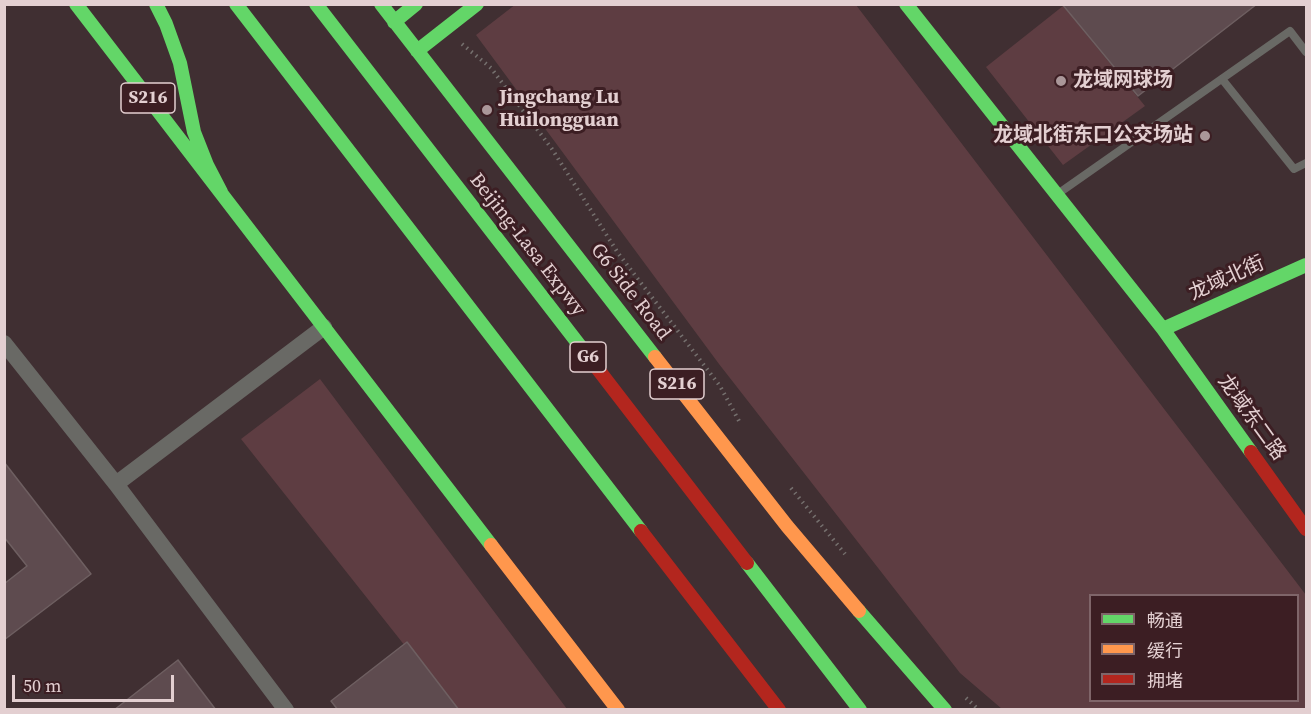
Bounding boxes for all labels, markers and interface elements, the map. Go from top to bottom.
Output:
place label: 龙域网球场 [1073,69,1173,93]
marker: 龙域网球场 [1054,74,1068,88]
road number: S216 [121,83,175,113]
place label: Jingchang Lu Huilongguan [499,86,619,133]
marker: Jingchang Lu Huilongguan [480,103,494,117]
place label: 龙域北街东口公交场站 [993,124,1193,148]
marker: 龙域北街东口公交场站 [1198,129,1212,143]
street label: Beijing-Lasa Expwy [464,169,590,321]
street label: G6 Side Road [585,239,675,345]
street label: 龙域北街 [1186,252,1268,306]
road number: G6 [570,342,606,372]
road number: S216 [650,369,704,399]
street label: 龙域东二路 [1212,370,1290,466]
legend [1089,594,1299,702]
text: 畅通 [1147,608,1183,633]
text: 缓行 [1147,638,1183,663]
scale bar [15,663,177,701]
text: 拥堵 [1147,668,1183,693]
text: 50 m [23,673,61,698]

